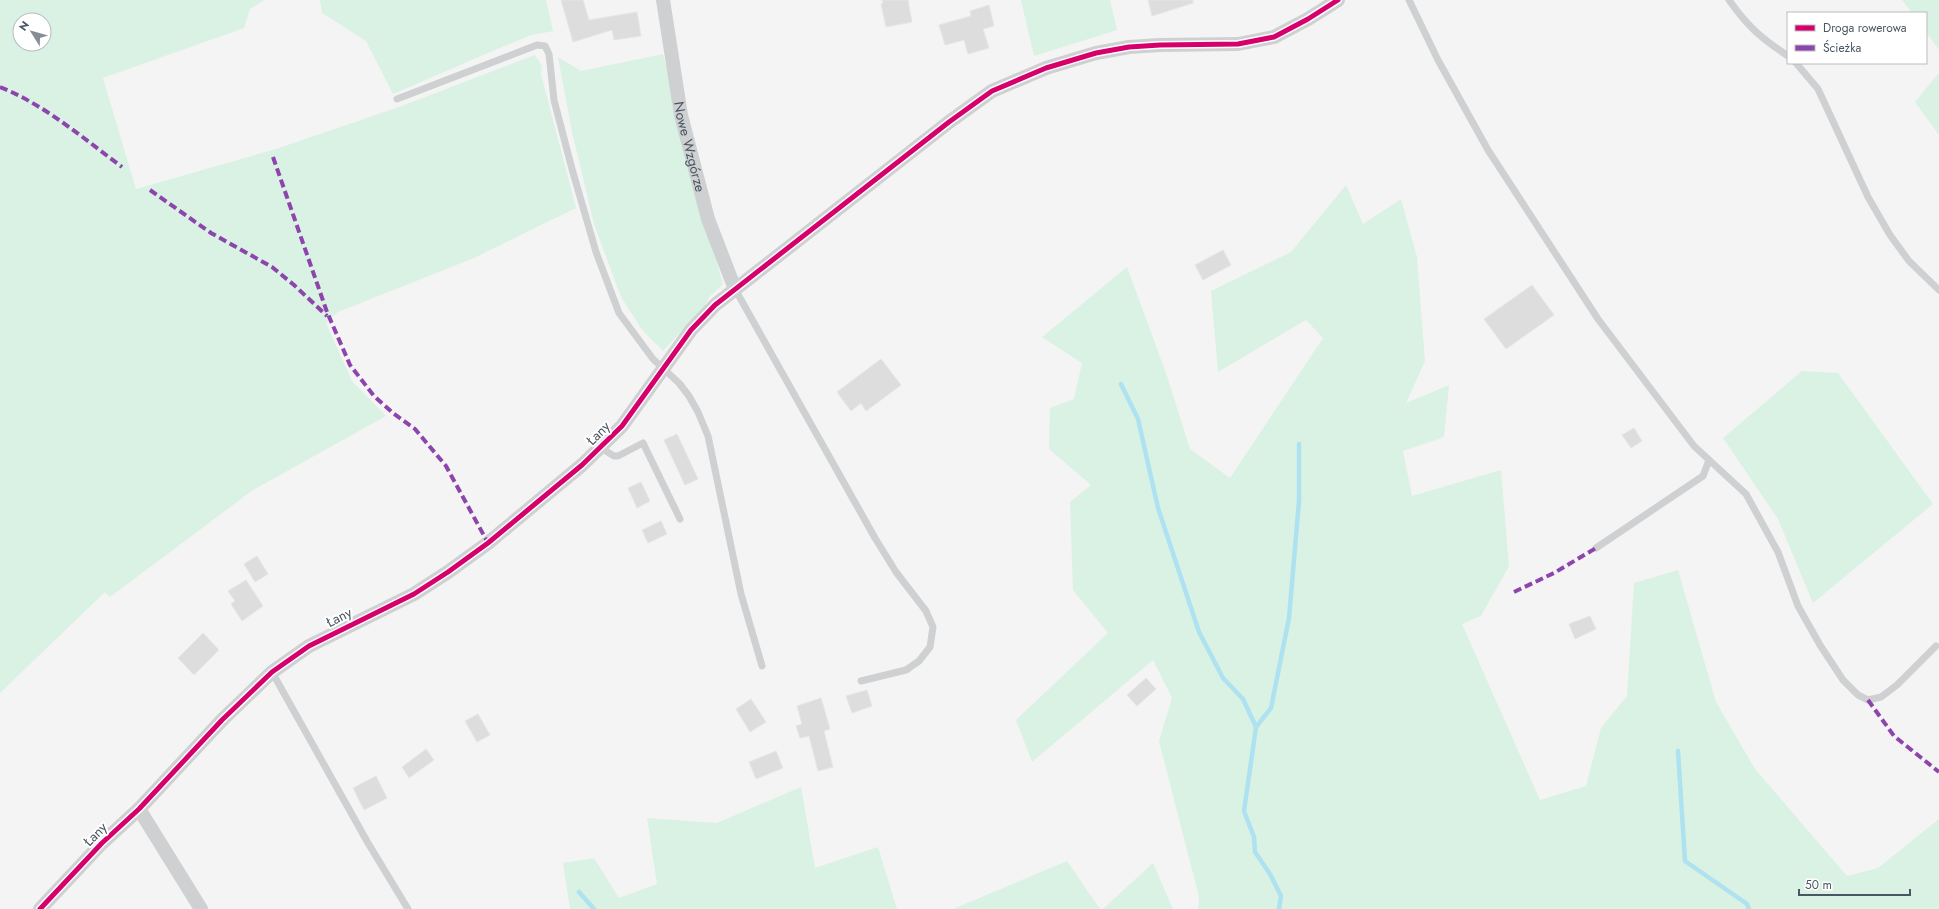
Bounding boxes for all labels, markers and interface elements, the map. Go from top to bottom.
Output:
north arrow [12,12,52,52]
legend [1787,12,1927,64]
text: N [15,18,33,34]
text: Droga rowerowa [1823,19,1907,37]
text: Ścieżka [1823,39,1861,57]
street label: Nowe Wzgórze [669,100,711,194]
street label: Łany [581,416,615,450]
street label: Łany [322,602,356,632]
street label: Łany [78,817,112,851]
scale bar [1799,871,1910,897]
text: 50 m [1805,876,1832,894]

